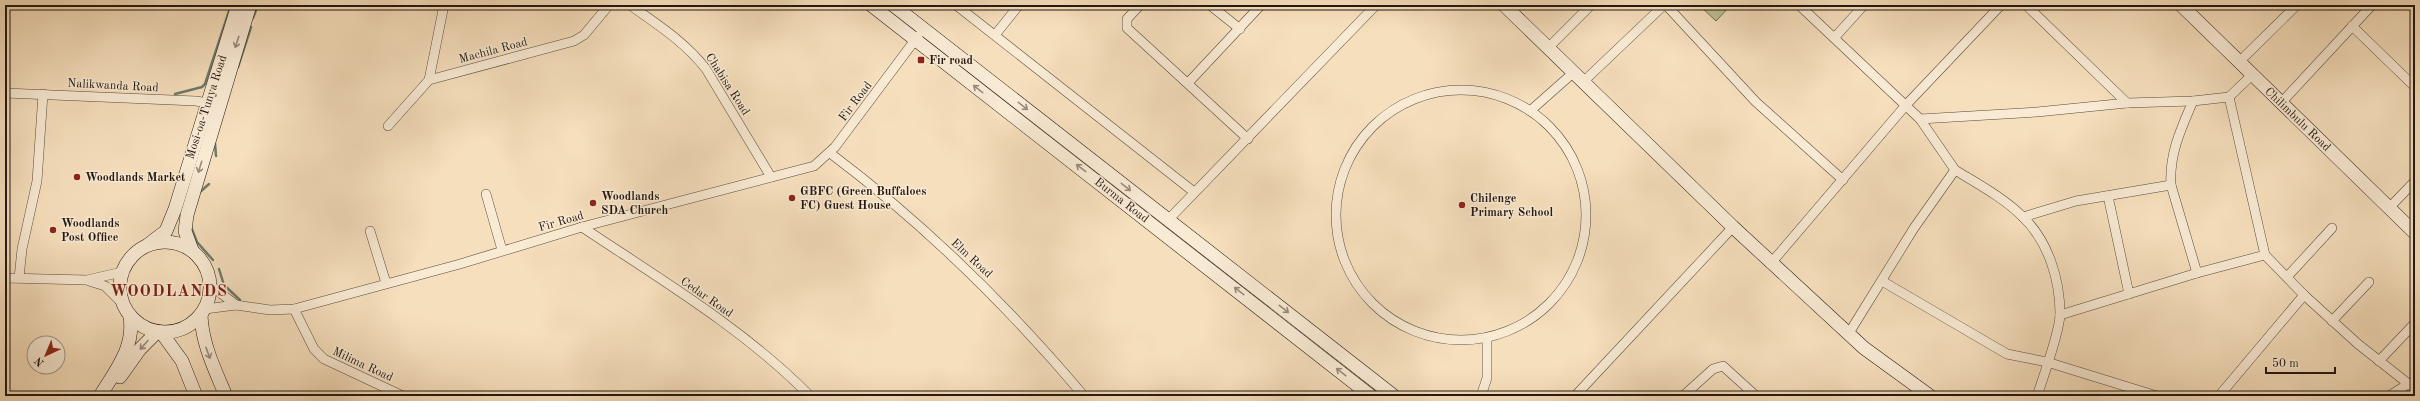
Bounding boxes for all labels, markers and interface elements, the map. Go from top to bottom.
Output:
one-way arrow [233,35,240,48]
street label: Machila Road [458,36,529,66]
street label: Chabisa Road [703,51,752,118]
street label: Mosi-oa-Tunya Road [184,54,229,161]
marker: Fir road [916,55,926,65]
place label: Fir road [929,55,974,67]
street label: Nalikwanda Road [67,78,159,94]
street label: Fir Road [837,79,875,124]
one-way arrow [973,84,984,93]
street label: Chilimbulu Road [2262,85,2332,154]
one-way arrow [1018,102,1029,111]
one-way arrow [196,160,203,173]
one-way arrow [1076,164,1087,173]
marker: Woodlands Market [72,172,82,182]
place label: Woodlands Market [85,172,186,184]
street label: Burma Road [1092,176,1151,226]
one-way arrow [1120,182,1131,191]
place label: GBFC (Green Buffaloes FC) Guest House [800,185,926,212]
place label: Woodlands SDA Church [601,191,669,217]
marker: GBFC (Green Buffaloes FC) Guest House [787,193,797,203]
place label: Chilenge Primary School [1470,193,1554,219]
marker: Woodlands SDA Church [588,198,598,208]
marker: Chilenge Primary School [1457,200,1467,210]
street label: Fir Road [537,210,585,234]
place label: Woodlands Post Office [61,218,119,244]
marker: Woodlands Post Office [48,225,58,235]
street label: Elm Road [949,237,994,281]
street label: Cedar Road [678,275,735,320]
district label: WOODLANDS [110,284,228,300]
one-way arrow [1233,287,1244,296]
one-way arrow [1278,305,1289,314]
north arrow [26,335,66,375]
one-way arrow [140,340,149,350]
street label: Milima Road [330,346,395,384]
one-way arrow [205,347,213,359]
scale bar [2266,349,2335,375]
text: N [33,354,47,368]
text: 50 m [2272,357,2299,370]
one-way arrow [1335,368,1346,376]

